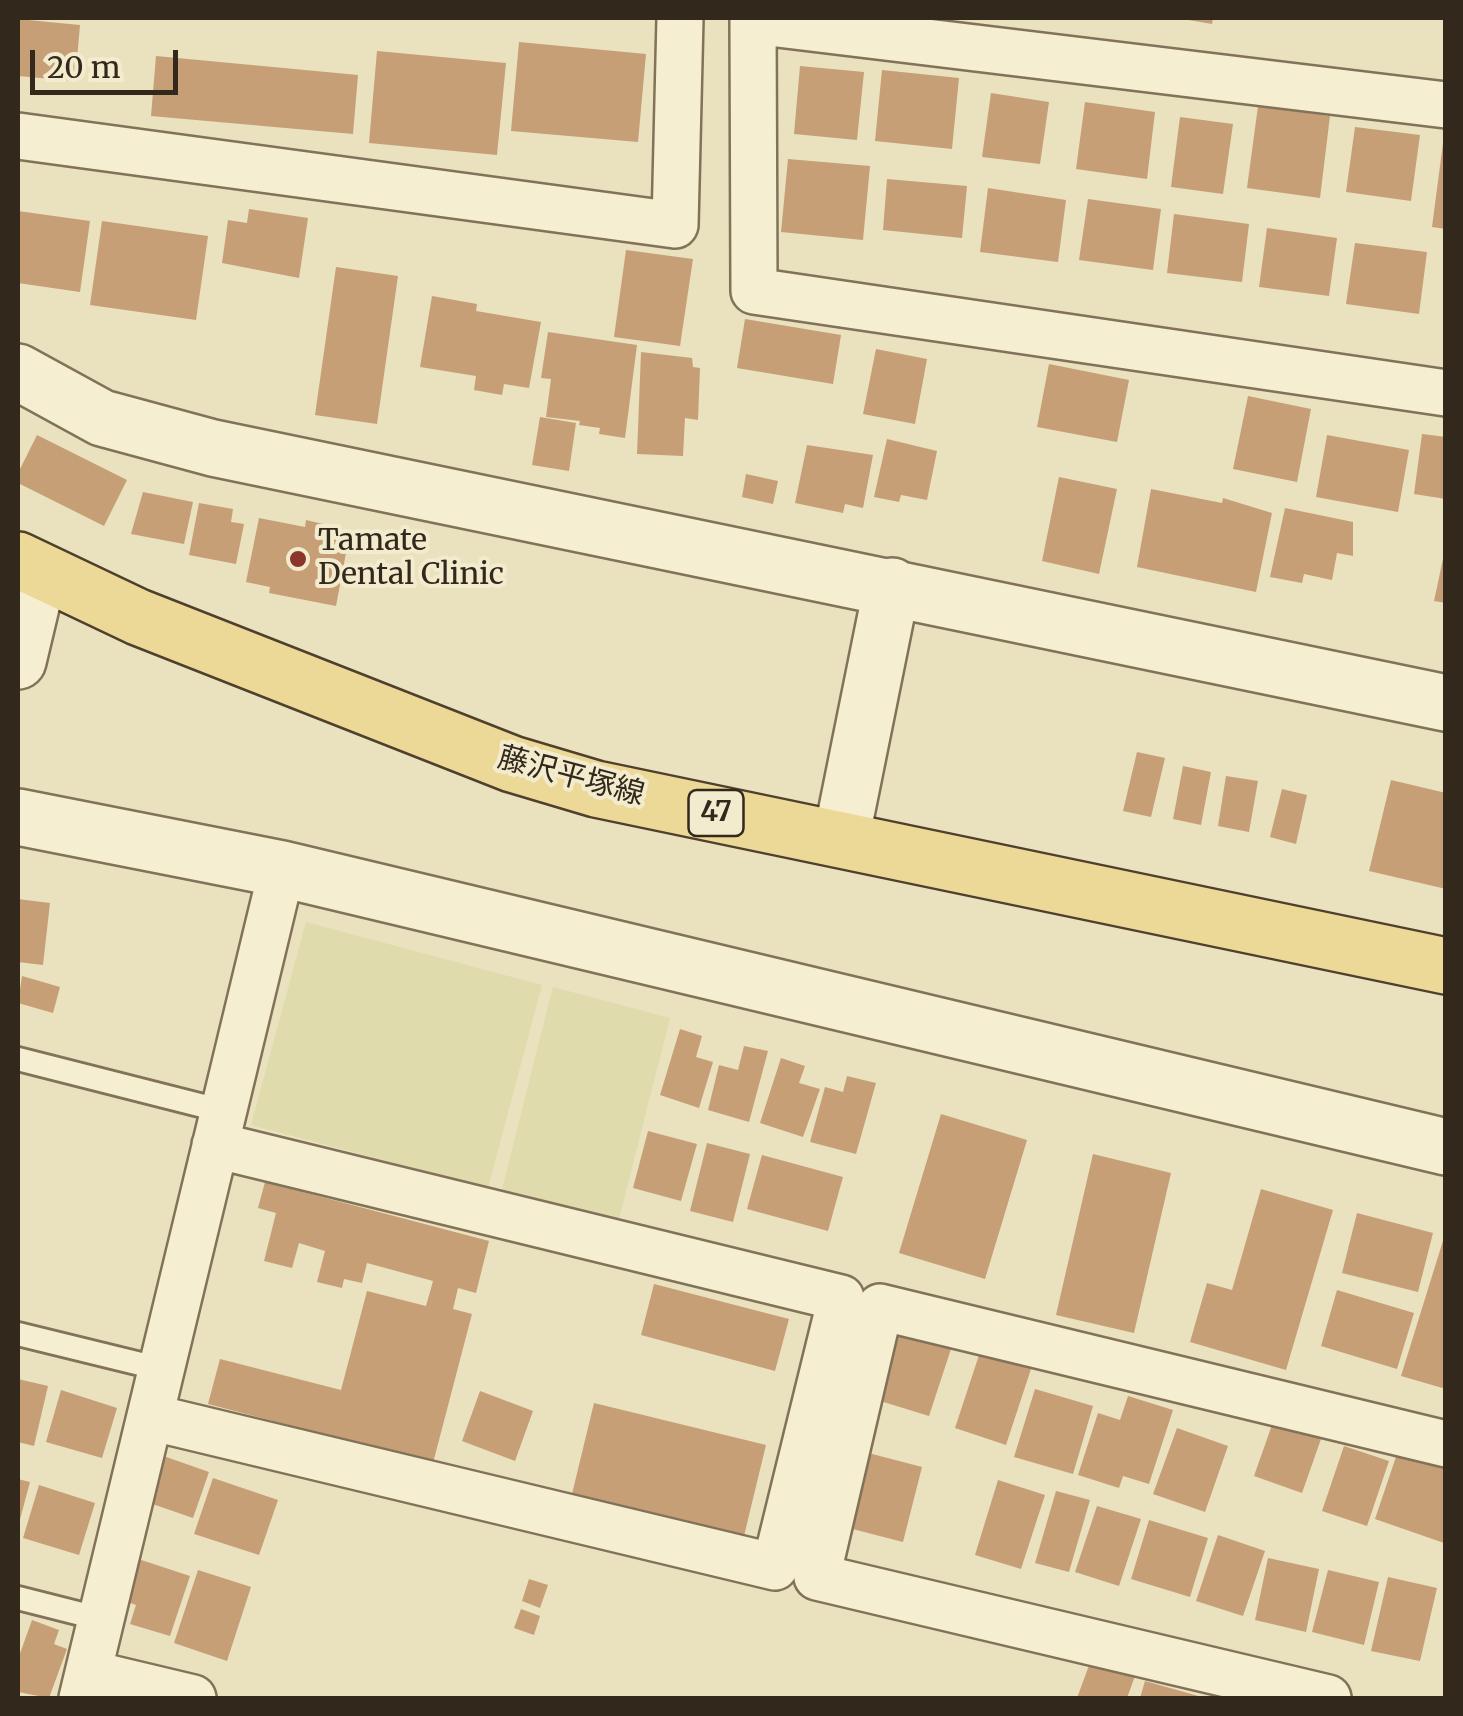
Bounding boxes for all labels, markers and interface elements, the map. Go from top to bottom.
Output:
scale bar [35,30,182,92]
text: 20 m [47,48,120,86]
place label: Tamate Dental Clinic [318,524,504,594]
marker: Tamate Dental Clinic [287,548,309,570]
street label: 藤沢平塚線 [494,740,648,814]
road number: 47 [688,790,744,836]

